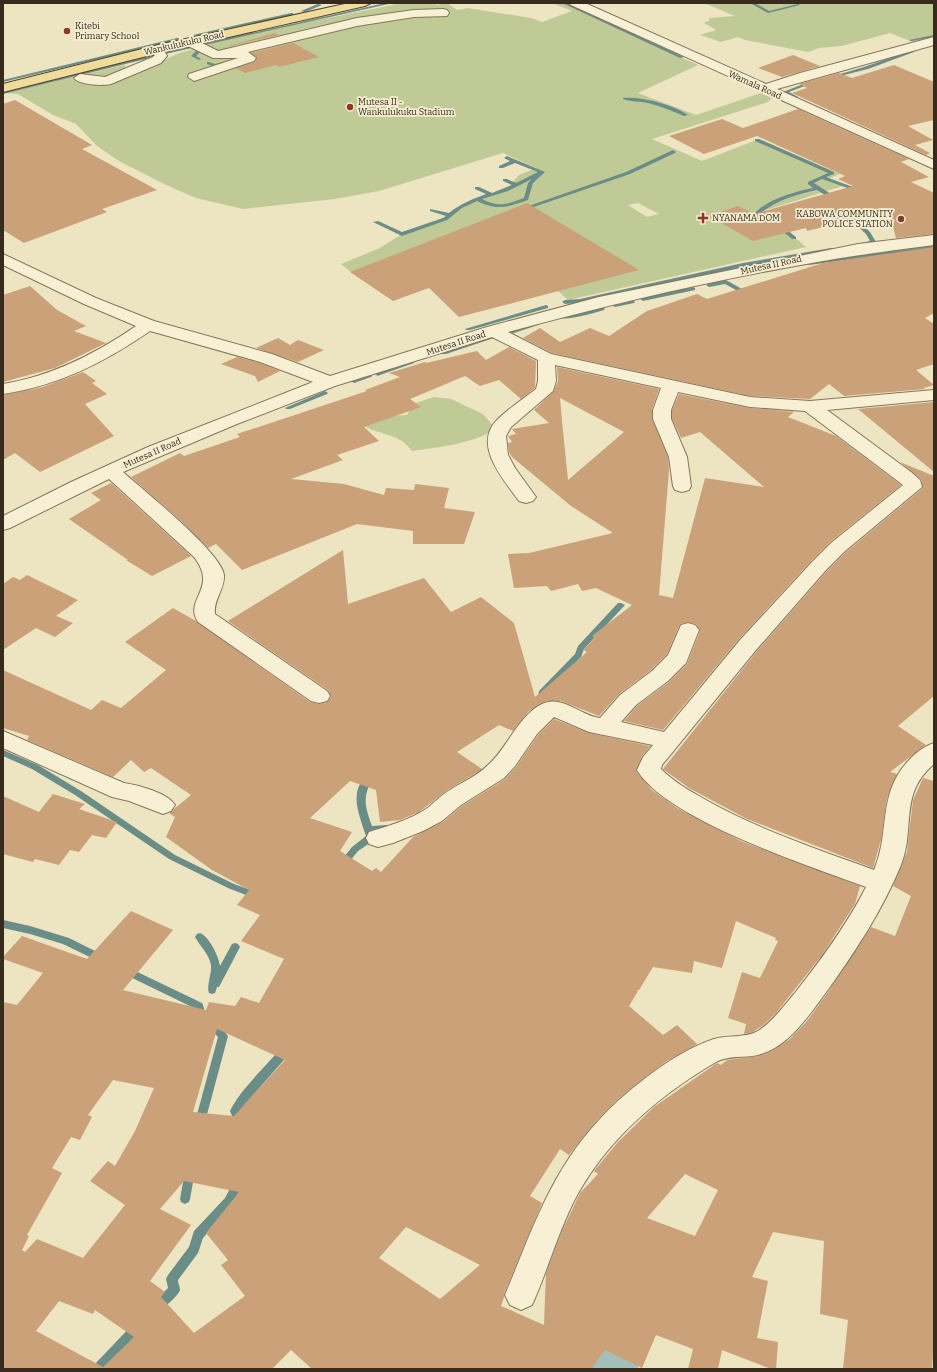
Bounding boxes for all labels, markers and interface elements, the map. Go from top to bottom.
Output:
place label: Kitebi Primary School [75,21,140,41]
marker: Kitebi Primary School [62,26,72,36]
street label: Wankulukuku Road [143,29,226,57]
street label: Wamala Road [727,69,784,101]
place label: Mutesa II - Wankulukuku Stadium [358,97,455,117]
marker: Mutesa II - Wankulukuku Stadium [345,102,355,112]
place label: KABOWA COMMUNITY POLICE STATION [796,209,893,229]
marker: NYANAMA DOM [697,212,709,224]
place label: NYANAMA DOM [712,213,780,223]
marker: KABOWA COMMUNITY POLICE STATION [896,214,906,224]
street label: Mutesa II Road [740,254,803,276]
street label: Mutesa II Road [425,328,488,357]
street label: Mutesa II Road [122,436,183,470]

